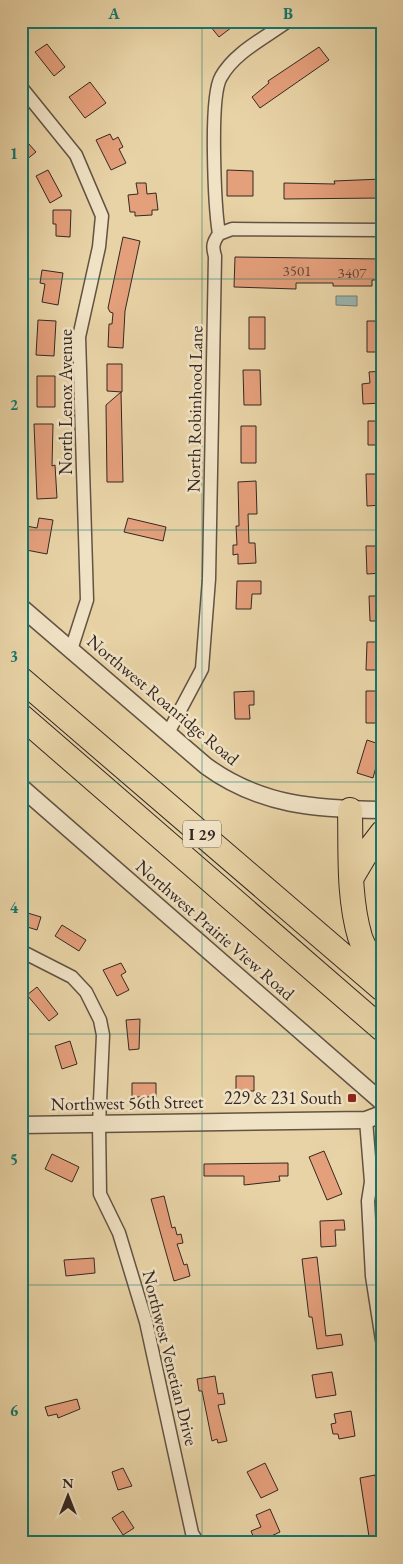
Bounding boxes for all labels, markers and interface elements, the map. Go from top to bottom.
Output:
text: A [107,3,120,24]
text: B [283,3,293,24]
text: 1 [10,143,18,164]
house number: 3501 [283,261,311,280]
house number: 3407 [338,263,367,282]
street label: North Robinhood Lane [182,325,207,493]
street label: North Lenox Avenue [54,329,77,475]
text: 2 [10,394,19,415]
street label: Northwest Roanridge Road [83,629,245,770]
text: 3 [10,646,18,667]
road number: I 29 [183,821,221,848]
street label: Northwest Prairie View Road [131,854,300,1005]
text: 4 [10,897,19,918]
place label: 229 & 231 South [224,1086,342,1109]
street label: Northwest 56th Street [50,1090,204,1115]
marker: 229 & 231 South [346,1092,358,1104]
text: 5 [10,1149,18,1170]
street label: Northwest Venetian Drive [138,1268,203,1448]
text: 6 [10,1400,19,1421]
north arrow [42,1472,92,1522]
text: N [62,1474,74,1492]

